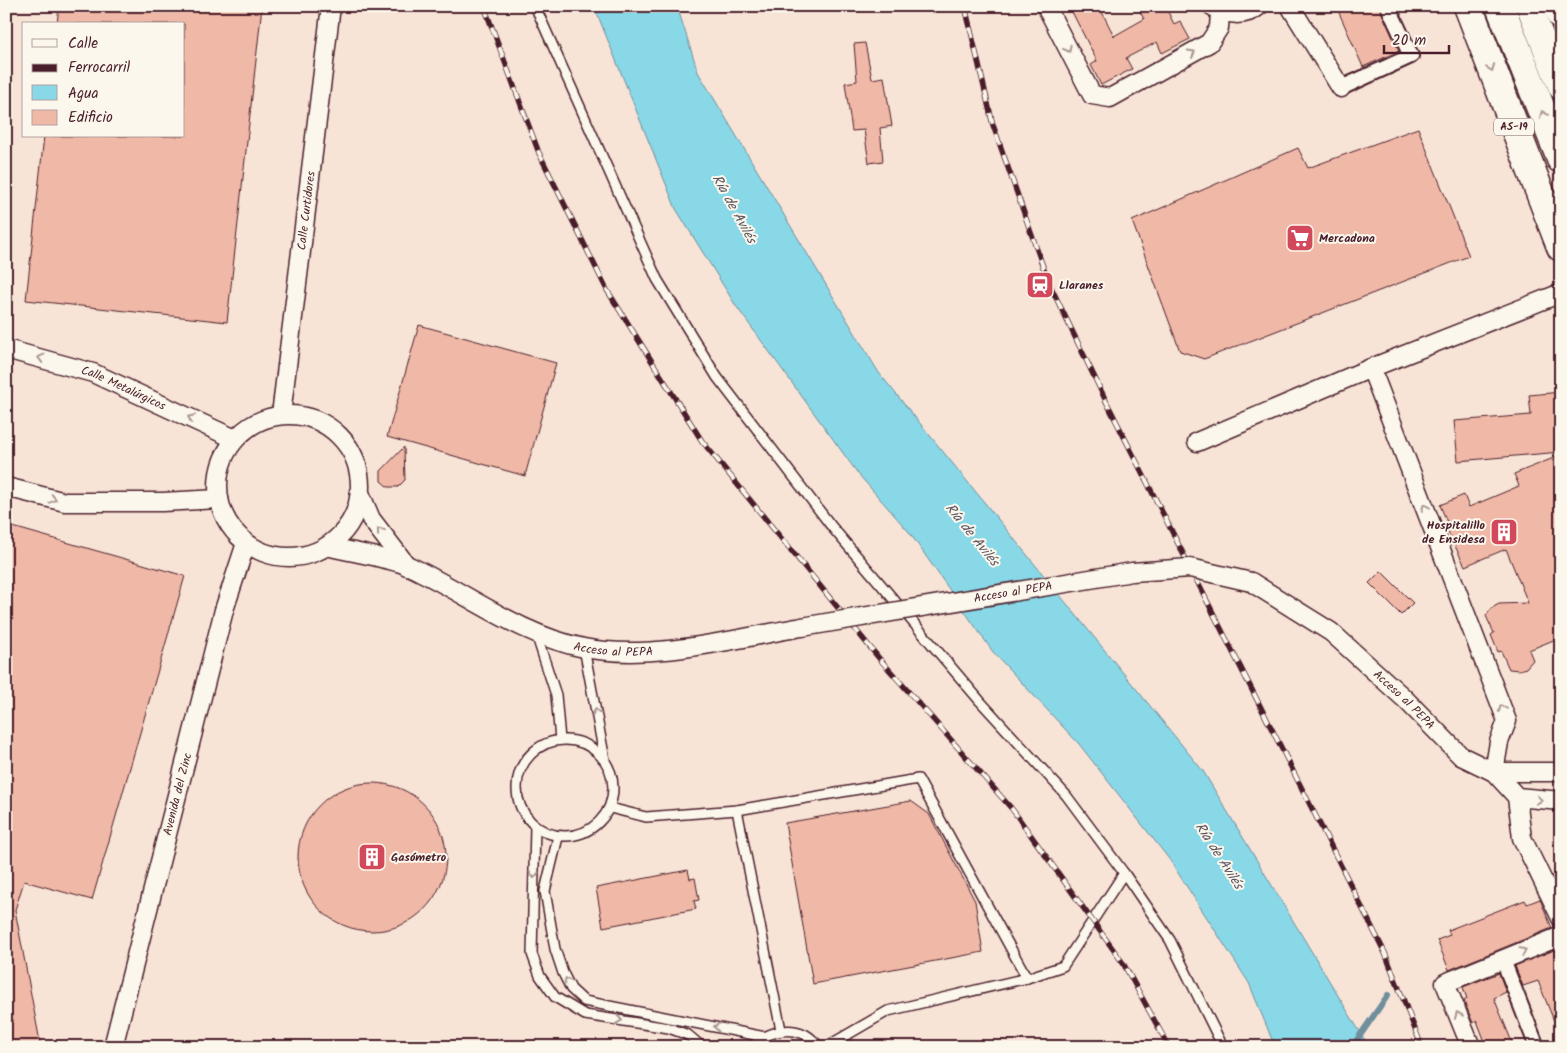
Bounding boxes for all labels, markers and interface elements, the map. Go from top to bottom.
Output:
legend [22,22,185,138]
scale bar [1384,22,1450,54]
text: 20 m [1392,29,1426,53]
text: Calle [68,32,98,56]
one-way arrow [1062,44,1072,53]
one-way arrow [1186,49,1195,59]
text: Ferrocarril [68,56,131,80]
one-way arrow [1485,63,1495,72]
text: Agua [68,82,99,106]
text: Edificio [68,106,113,130]
one-way arrow [1538,110,1549,119]
road number: AS-19 [1494,118,1534,136]
street label: Calle Curtidores [292,170,320,251]
water label: Ría de Avilés [706,170,763,249]
supermarket icon: Mercadona [1285,223,1315,253]
place label: Mercadona [1319,229,1375,248]
station icon: Llaranes [1025,270,1055,300]
place label: Llaranes [1059,276,1104,295]
one-way arrow [37,354,45,364]
street label: Calle Metalúrgicos [79,361,169,415]
one-way arrow [187,414,196,424]
one-way arrow [49,493,58,504]
water label: Ría de Avilés [940,499,1006,573]
one-way arrow [1421,503,1431,512]
place label: Hospitalillo de Ensidesa [1422,516,1486,549]
building icon: Hospitalillo de Ensidesa [1489,517,1519,547]
one-way arrow [378,528,386,537]
street label: Acceso al PEPA [972,576,1054,608]
street label: Acceso al PEPA [572,637,654,661]
street label: Acceso al PEPA [1369,665,1440,734]
one-way arrow [1497,704,1508,713]
one-way arrow [591,707,601,716]
street label: Avenida del Zinc [158,751,197,837]
one-way arrow [1535,794,1543,805]
water label: Ría de Avilés [1189,818,1250,896]
building icon: Gasómetro [357,842,387,872]
place label: Gasómetro [391,848,447,867]
one-way arrow [528,871,539,879]
one-way arrow [1518,947,1527,958]
one-way arrow [563,977,573,986]
one-way arrow [1454,1011,1465,1020]
one-way arrow [615,1015,623,1025]
one-way arrow [713,1023,721,1033]

